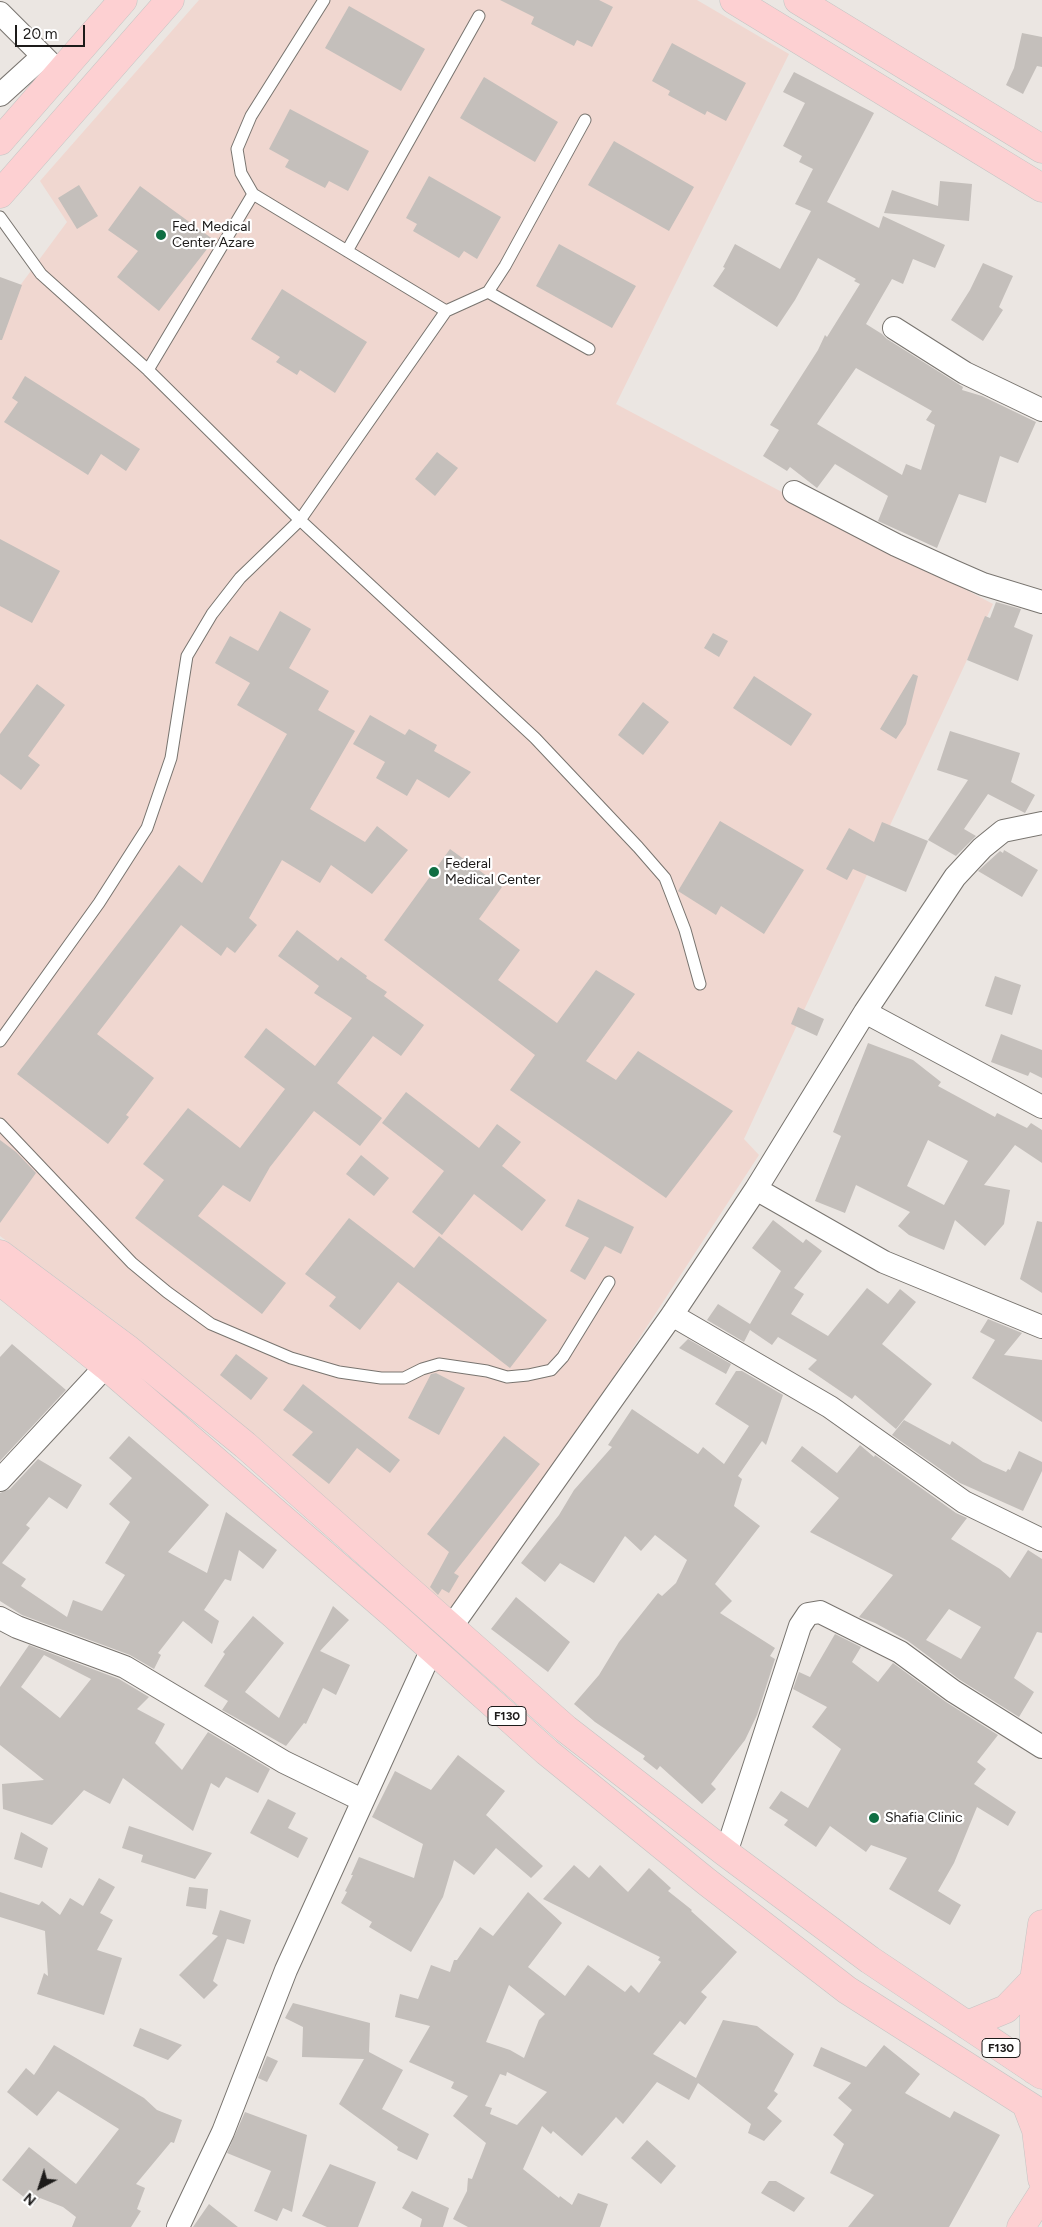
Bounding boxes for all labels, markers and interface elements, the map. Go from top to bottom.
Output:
scale bar [18,15,88,47]
text: 20 m [23,25,57,43]
place label: Fed. Medical Center Azare [172,219,255,252]
marker: Fed. Medical Center Azare [154,228,168,242]
place label: Federal Medical Center [445,856,540,889]
marker: Federal Medical Center [427,865,441,879]
road number: F130 [488,1706,526,1725]
place label: Shafia Clinic [885,1810,963,1826]
marker: Shafia Clinic [867,1811,881,1825]
road number: F130 [982,2039,1020,2058]
north arrow [15,2162,65,2212]
text: N [20,2189,40,2209]

